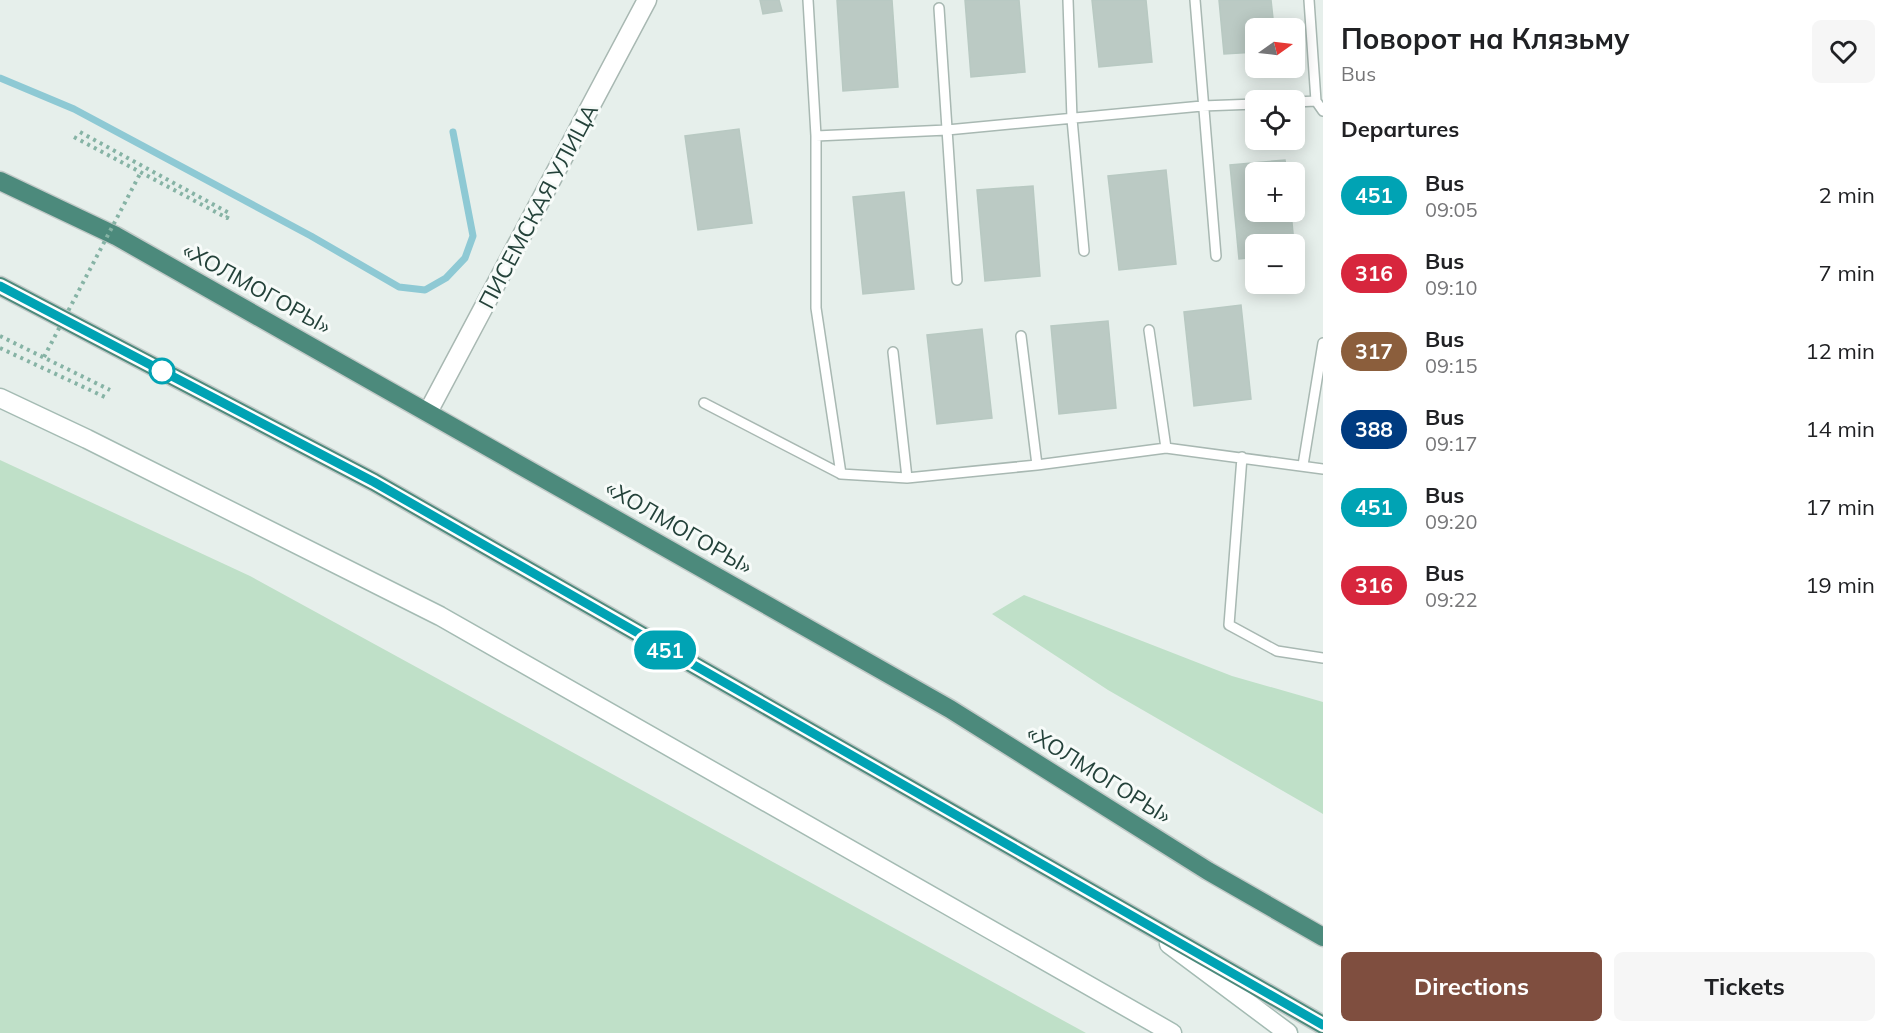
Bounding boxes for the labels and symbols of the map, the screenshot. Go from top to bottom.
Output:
north arrow [1245,18,1305,78]
street label: ПИСЕМСКАЯ УЛИЦА [472,99,604,313]
street label: «ХОЛМОГОРЫ» [178,236,336,340]
unlabelled marker [149,358,175,384]
street label: «ХОЛМОГОРЫ» [600,474,758,581]
line badge: 451 [630,630,700,670]
street label: «ХОЛМОГОРЫ» [1021,718,1177,830]

